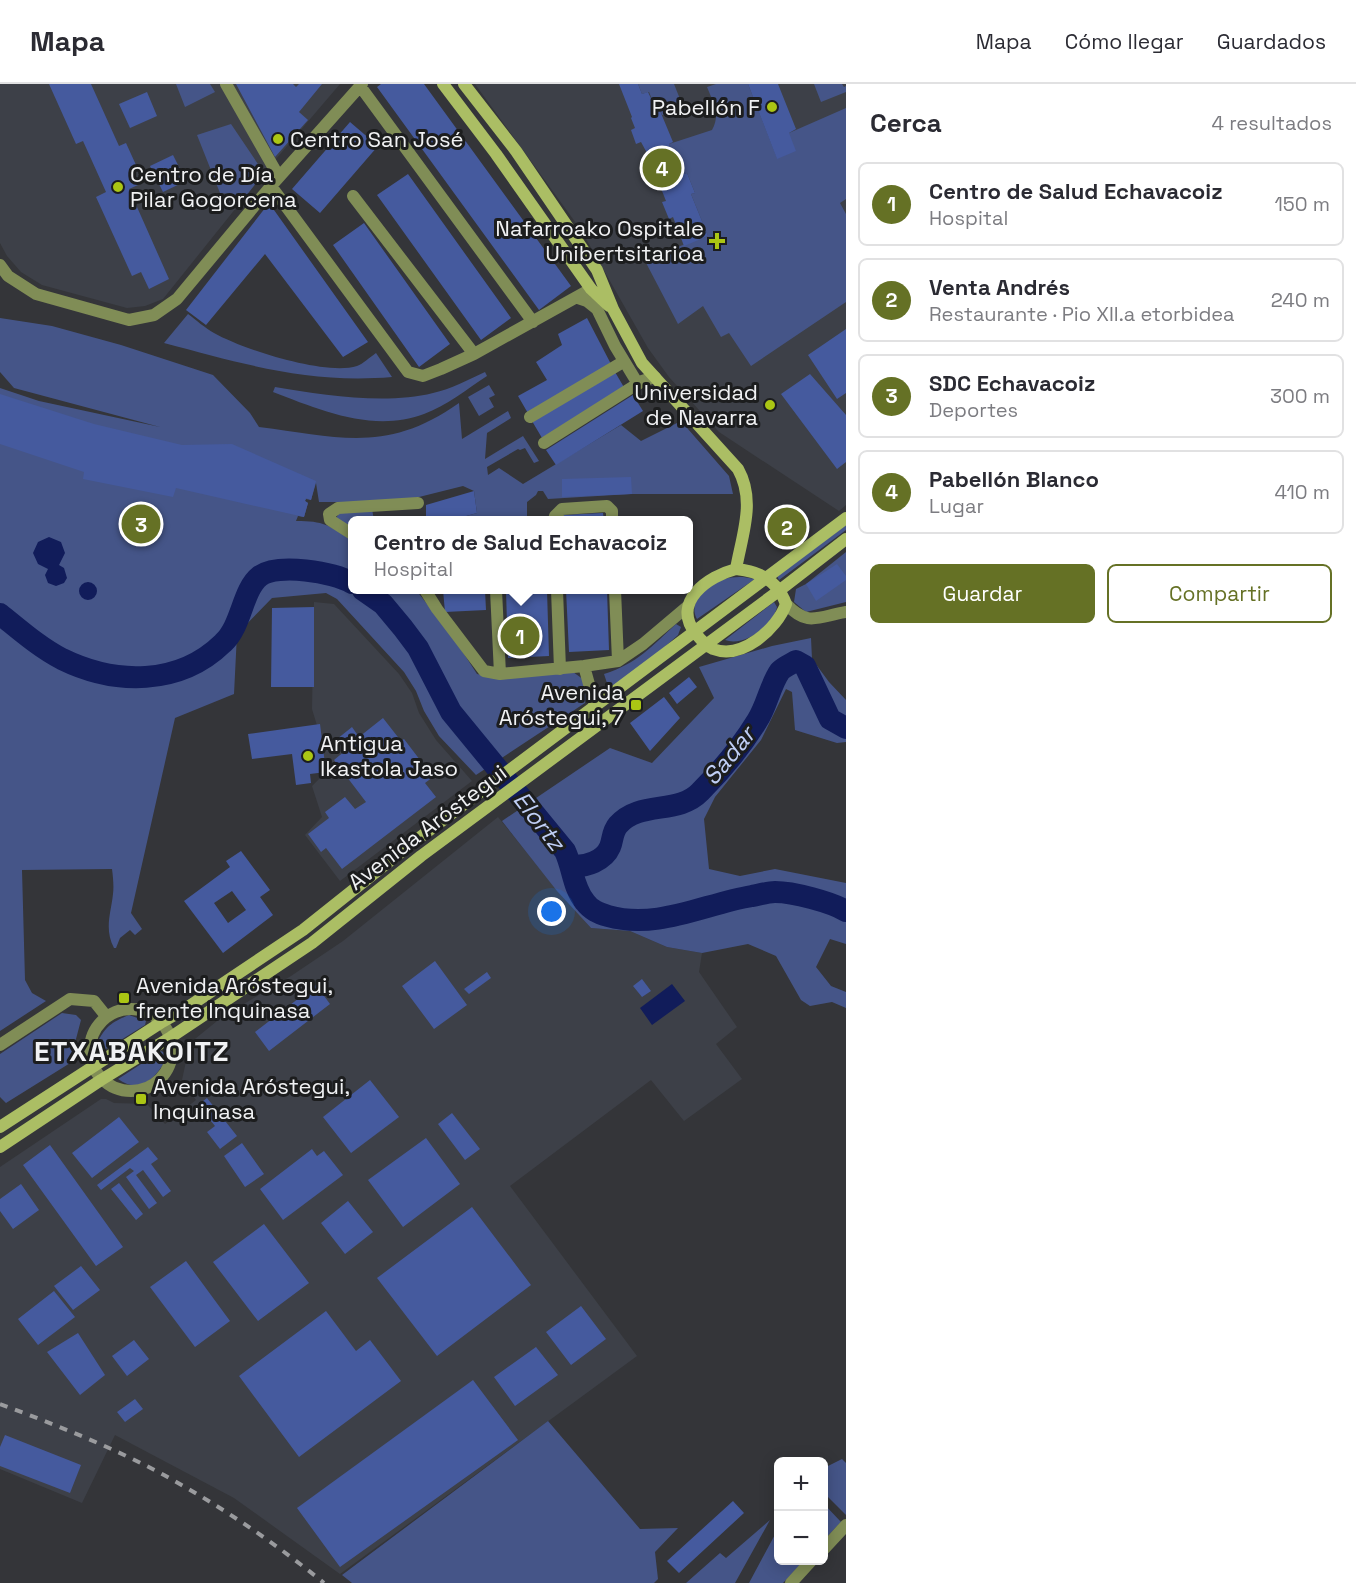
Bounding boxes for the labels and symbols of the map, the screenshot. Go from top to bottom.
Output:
place label: Pabellón F [652,93,760,121]
marker: Pabellón F [765,100,779,114]
place label: Centro San José [290,125,464,153]
marker: Centro San José [271,132,285,146]
pin: 4 [642,146,682,190]
place label: Centro de Día Pilar Gogorcena [130,160,297,213]
marker: Centro de Día Pilar Gogorcena [111,180,125,194]
place label: Nafarroako Ospitale Unibertsitarioa [495,214,704,267]
marker: Nafarroako Ospitale Unibertsitarioa [708,232,726,250]
place label: Universidad de Navarra [634,378,758,431]
marker: Universidad de Navarra [763,398,777,412]
pin: 3 [122,502,160,546]
pin: 2 [768,504,806,550]
pin: 1 [500,614,540,658]
place label: Avenida Aróstegui, 7 [499,678,624,731]
marker: Avenida Aróstegui, 7 [629,698,643,712]
water label: Sadar [696,718,763,791]
place label: Antigua Ikastola Jaso [320,729,458,782]
marker: Antigua Ikastola Jaso [301,749,315,763]
street label: Avenida Aróstegui [342,758,512,896]
water label: Elortz [507,785,573,858]
your location [537,897,566,926]
place label: Avenida Aróstegui, frente Inquinasa [136,971,333,1024]
marker: Avenida Aróstegui, frente Inquinasa [117,991,131,1005]
district label: ETXABAKOITZ [34,1033,230,1069]
place label: Avenida Aróstegui, Inquinasa [153,1072,350,1125]
marker: Avenida Aróstegui, Inquinasa [134,1092,148,1106]

